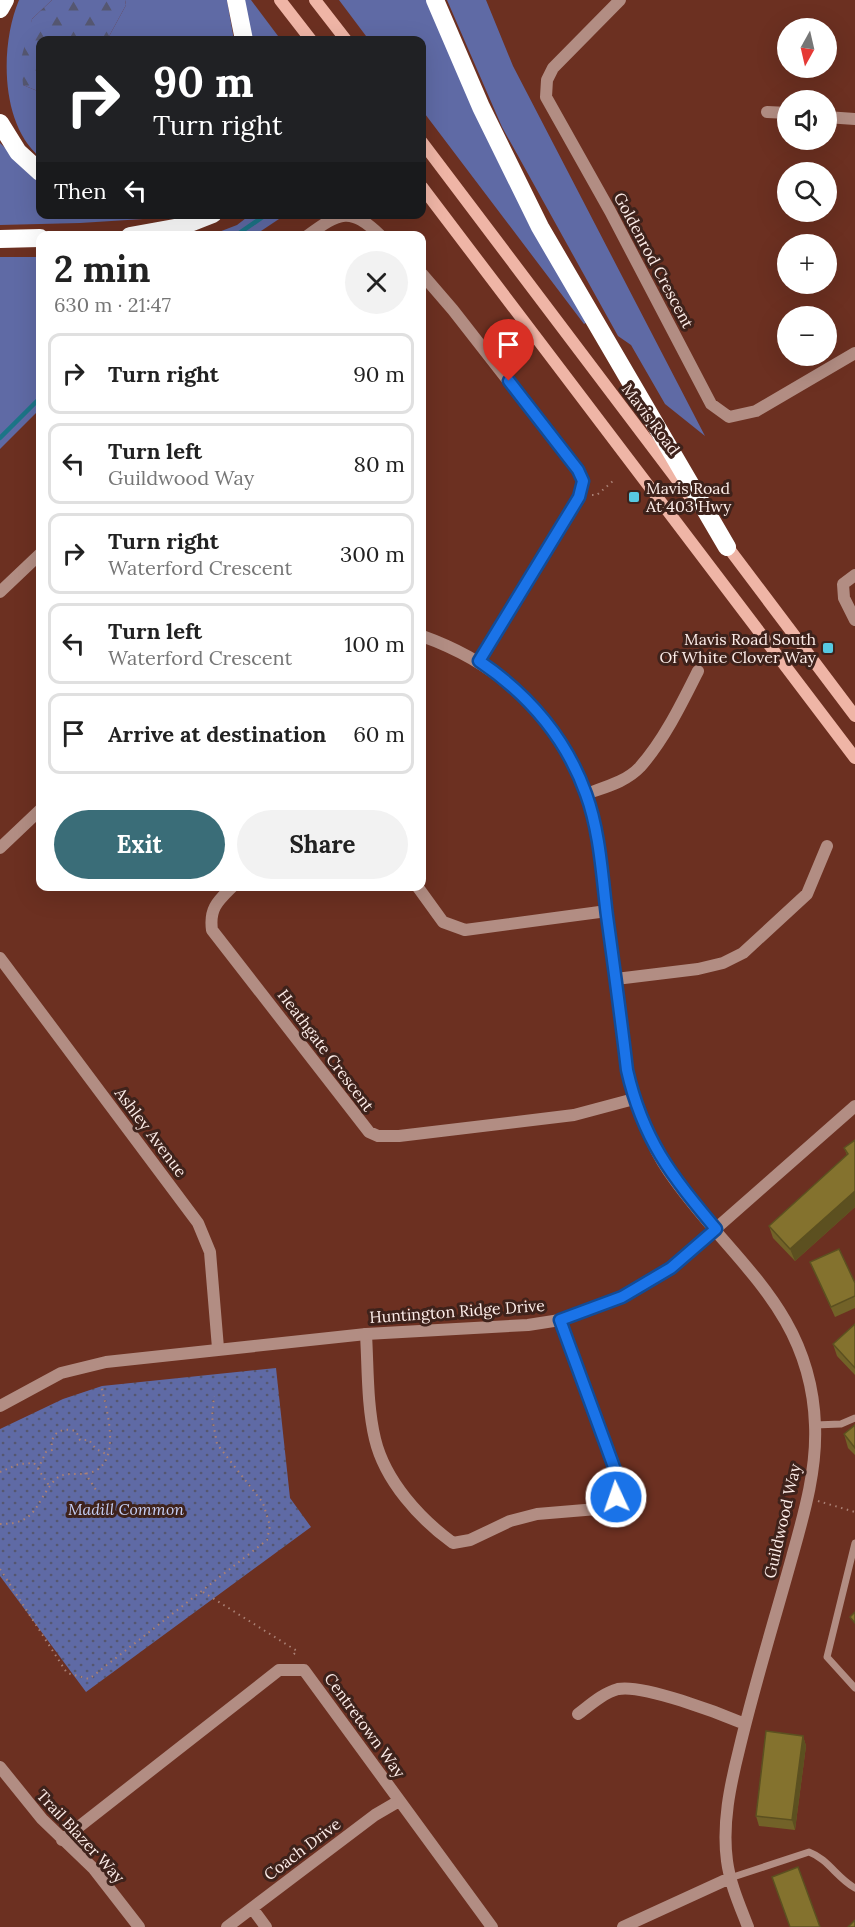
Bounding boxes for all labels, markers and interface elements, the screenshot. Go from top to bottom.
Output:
north arrow [777,18,837,78]
map controls [777,18,837,366]
text: 90 m [153,55,254,109]
icon: right [54,60,132,138]
button: sound [777,90,837,150]
text: Turn right [153,108,282,142]
button: search [777,162,837,222]
icon: left [119,174,152,207]
text: Then [54,177,107,205]
street label: Goldenrod Crescent [610,189,699,332]
button: + [777,234,837,294]
text: 2 min [54,246,151,292]
button: close [345,251,408,314]
text: 630 m · 21:47 [54,292,171,317]
button: − [777,306,837,366]
pin [483,319,534,381]
icon: arrive [492,328,525,361]
icon: right [57,357,90,390]
text: Turn right [108,360,219,388]
text: 90 m [353,360,405,388]
street label: Mavis Road [618,379,685,459]
text: Turn left [108,437,202,465]
icon: left [57,447,90,480]
text: 80 m [354,450,405,478]
text: Guildwood Way [108,465,254,490]
place label: Mavis Road At 403 Hwy [645,478,732,516]
marker: Mavis Road At 403 Hwy [627,490,641,504]
text: Turn right [108,527,219,555]
icon: right [57,537,90,570]
text: 300 m [340,540,405,568]
text: Waterford Crescent [108,555,292,580]
text: Turn left [108,617,202,645]
icon: left [57,627,90,660]
place label: Mavis Road South Of White Clover Way [660,629,817,667]
text: 100 m [344,630,405,658]
marker: Mavis Road South Of White Clover Way [821,641,835,655]
text: Waterford Crescent [108,645,292,670]
icon: arrive [57,717,90,750]
text: Arrive at destination [108,720,326,748]
text: 60 m [353,720,405,748]
button: Exit [54,810,225,879]
button: Share [237,810,408,879]
street label: Heathgate Crescent [274,985,379,1116]
street label: Ashley Avenue [110,1082,191,1181]
street label: Huntington Ridge Drive [369,1295,546,1327]
street label: Guildwood Way [759,1461,805,1580]
position arrow [584,1465,648,1529]
park label: Madill Common [68,1499,184,1519]
street label: Centretown Way [320,1669,410,1782]
street label: Trail Blazer Way [33,1785,130,1887]
street label: Coach Drive [260,1813,345,1884]

